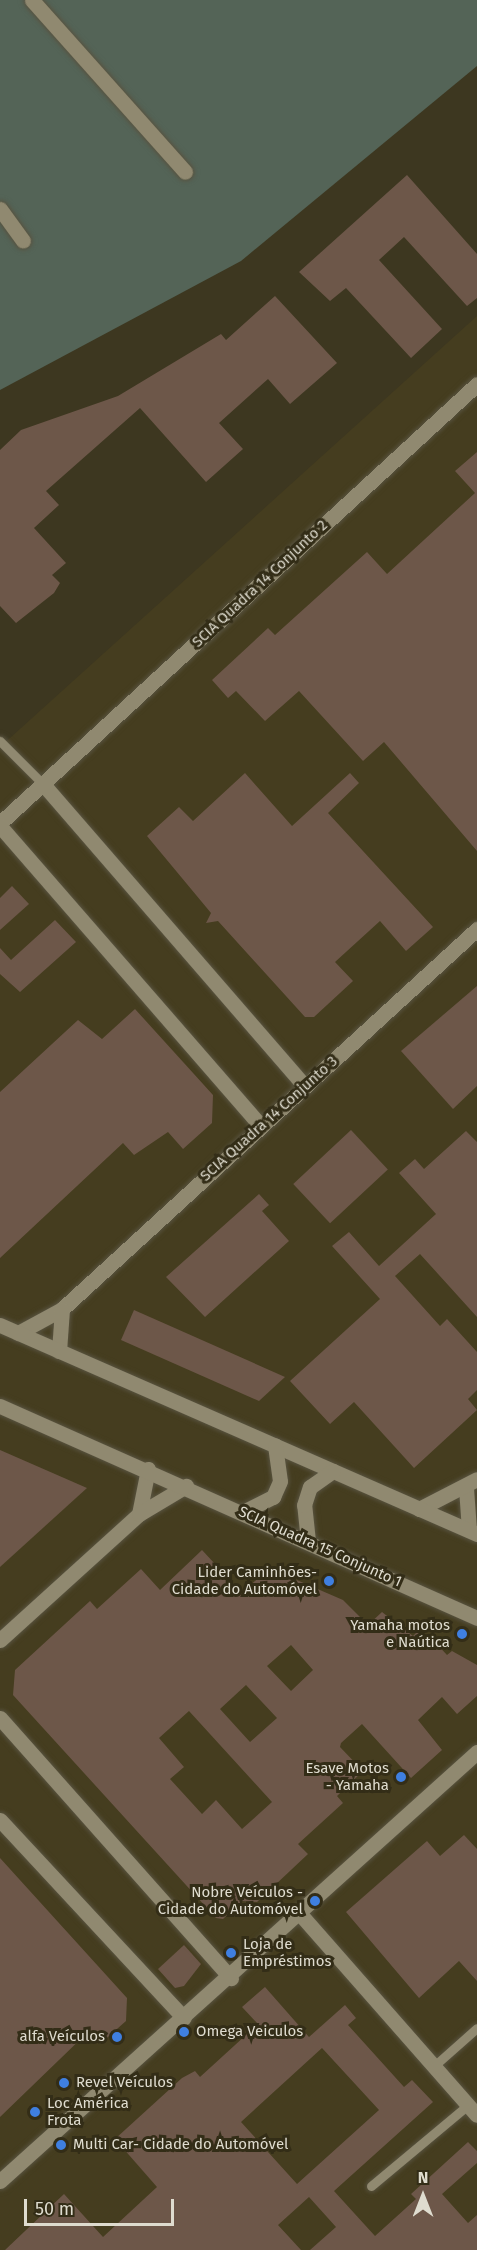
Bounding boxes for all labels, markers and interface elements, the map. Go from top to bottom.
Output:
street label: SCIA Quadra 14 Conjunto 2 [189,517,331,651]
street label: SCIA Quadra 14 Conjunto 3 [197,1053,341,1185]
street label: SCIA Quadra 15 Conjunto 1 [236,1503,404,1591]
place label: Lider Caminhões- Cidade do Automóvel [172,1563,317,1598]
marker: Lider Caminhões- Cidade do Automóvel [322,1574,336,1588]
place label: Yamaha motos e Naútica [350,1616,450,1651]
marker: Yamaha motos e Naútica [455,1627,469,1641]
place label: Esave Motos - Yamaha [305,1759,389,1794]
marker: Esave Motos - Yamaha [394,1770,408,1784]
place label: Nobre Veículos - Cidade do Automóvel [158,1883,303,1918]
marker: Nobre Veículos - Cidade do Automóvel [308,1894,322,1908]
place label: Loja de Empréstimos [243,1935,331,1970]
marker: Loja de Empréstimos [224,1946,238,1960]
place label: Omega Veiculos [196,2023,303,2041]
marker: Omega Veiculos [177,2025,191,2039]
place label: alfa Veículos [20,2028,105,2046]
marker: alfa Veículos [110,2030,124,2044]
place label: Revel Veículos [76,2074,173,2092]
marker: Revel Veículos [57,2076,71,2090]
place label: Loc América Frota [47,2094,129,2129]
marker: Loc América Frota [28,2105,42,2119]
place label: Multi Car- Cidade do Automóvel [73,2136,288,2154]
marker: Multi Car- Cidade do Automóvel [54,2138,68,2152]
north arrow [393,2166,453,2226]
text: N [418,2168,428,2187]
scale bar [27,2187,177,2225]
text: 50 m [35,2198,74,2220]

